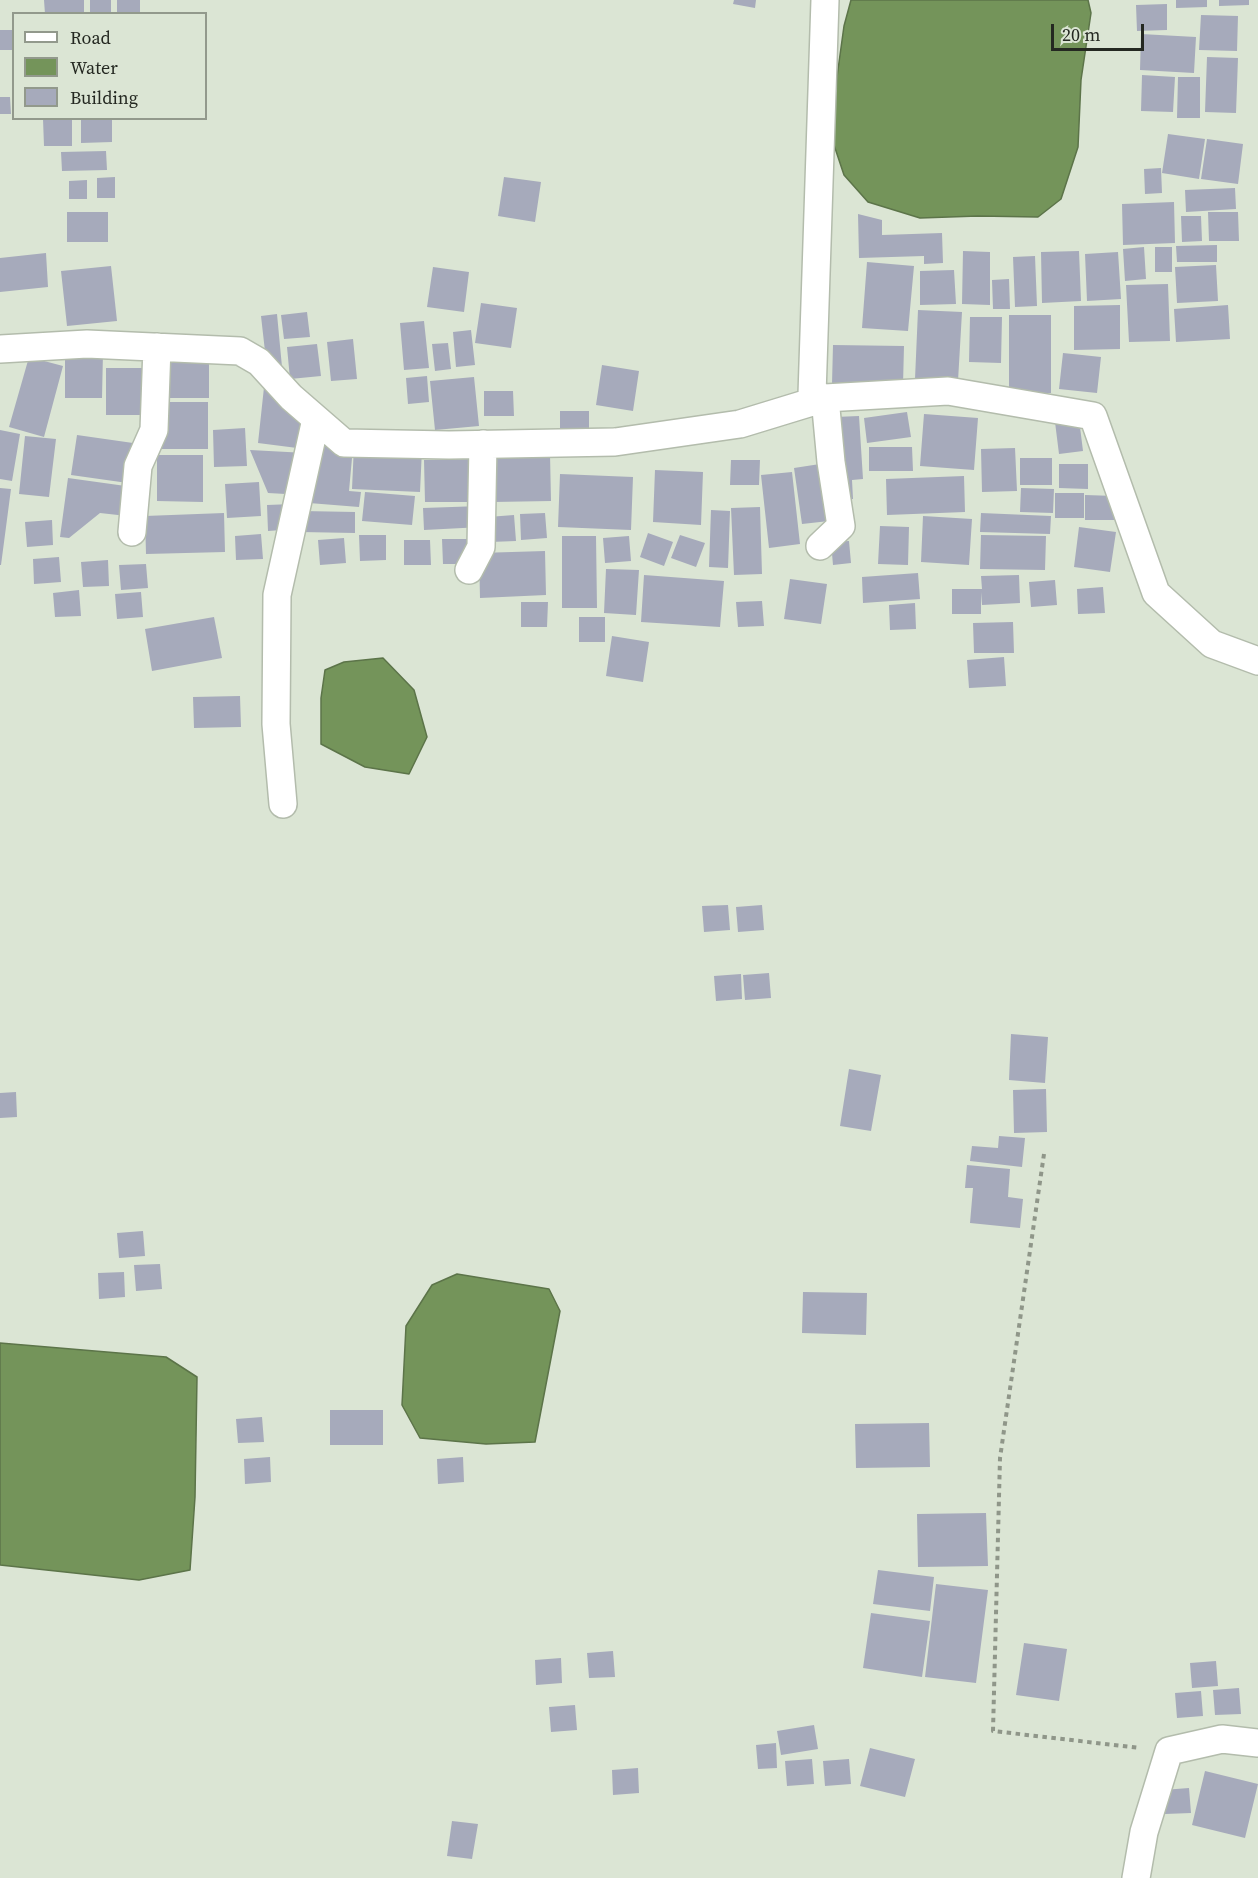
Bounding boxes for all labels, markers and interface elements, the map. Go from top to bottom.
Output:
legend [12,12,207,120]
scale bar [1054,12,1147,50]
text: 20 m [1062,22,1100,47]
text: Road [70,25,111,50]
text: Water [70,55,118,80]
text: Building [70,85,138,110]

